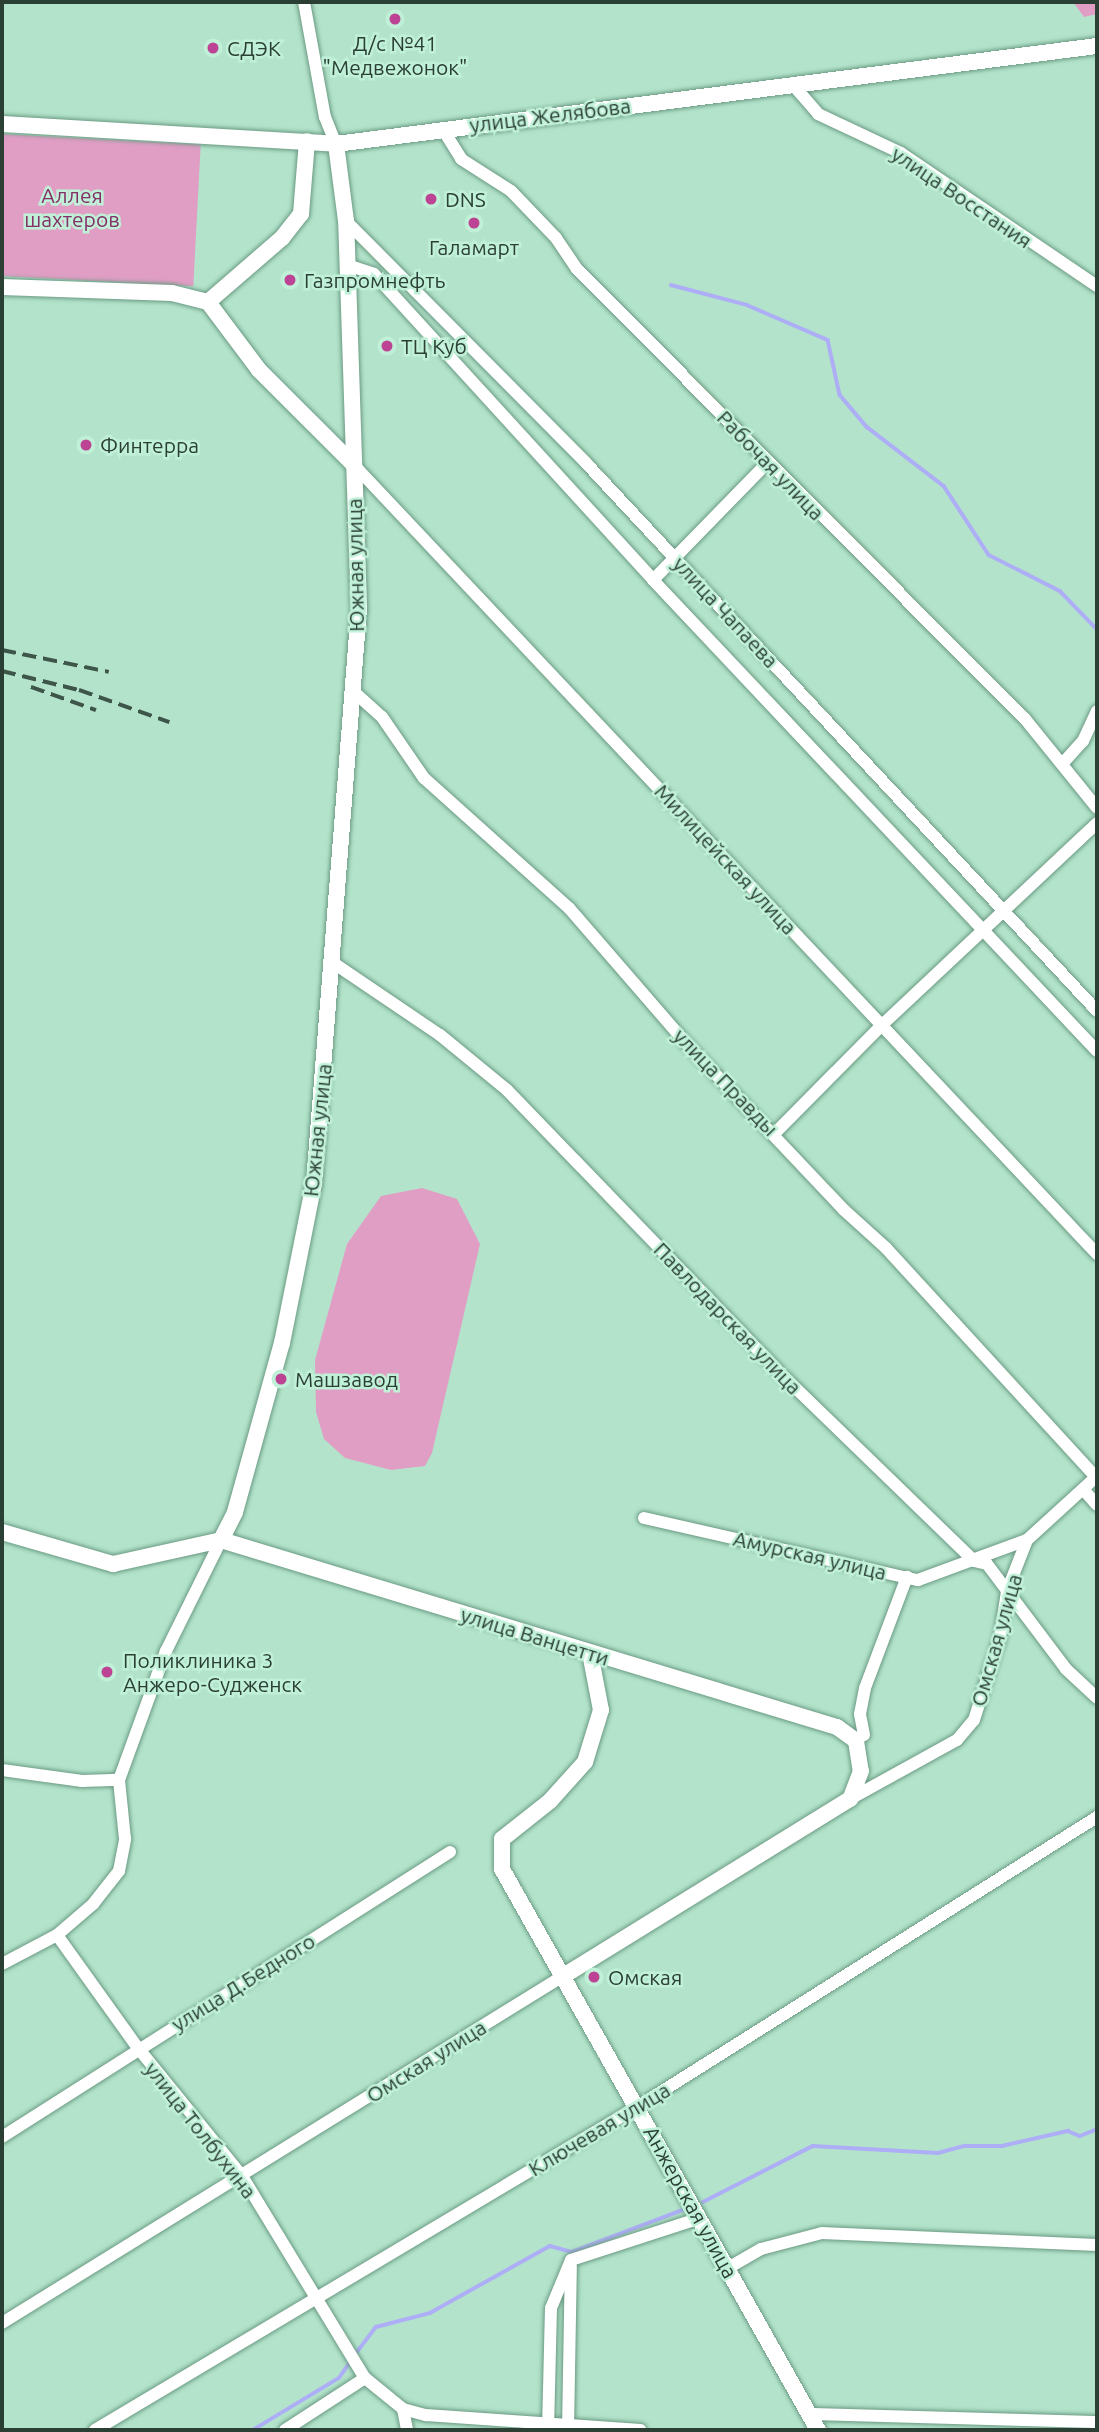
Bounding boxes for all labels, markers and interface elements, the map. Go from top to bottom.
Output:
marker: Д/с №41 "Медвежонок" [387,11,403,27]
place label: Д/с №41 "Медвежонок" [323,30,467,80]
place label: СДЭК [227,35,281,61]
marker: СДЭК [205,40,221,56]
street label: улица Желябова [468,93,632,137]
street label: улица Восстания [887,141,1037,253]
park label: Аллея шахтеров [24,182,120,232]
place label: DNS [445,186,486,212]
marker: DNS [423,191,439,207]
marker: Галамарт [466,215,482,231]
place label: Галамарт [429,234,519,260]
place label: Газпромнефть [304,267,445,293]
marker: Газпромнефть [282,272,298,288]
place label: ТЦ Куб [401,333,467,359]
marker: ТЦ Куб [379,338,395,354]
street label: Рабочая улица [712,405,830,525]
place label: Финтерра [100,432,199,458]
marker: Финтерра [78,437,94,453]
street label: Южная улица [341,498,369,632]
street label: улица Чапаева [668,551,784,673]
street label: Милицейская улица [650,779,802,939]
street label: улица Правды [669,1023,783,1141]
street label: Южная улица [297,1062,337,1198]
street label: Павлодарская улица [649,1237,807,1399]
place label: Машзавод [295,1366,398,1392]
marker: Машзавод [273,1371,289,1387]
street label: Амурская улица [731,1525,889,1585]
street label: Омская улица [965,1571,1027,1709]
street label: улица Ванцетти [458,1601,612,1671]
place label: Поликлиника 3 Анжеро-Судженск [123,1647,302,1697]
marker: Поликлиника 3 Анжеро-Судженск [97,1662,117,1682]
street label: улица Д.Бедного [167,1928,319,2036]
place label: Омская [608,1964,682,1990]
marker: Омская [586,1969,602,1985]
street label: Омская улица [361,2014,491,2108]
street label: улица Толбухина [140,2057,262,2203]
street label: Ключевая улица [524,2077,674,2181]
street label: Анжерская улица [639,2122,743,2282]

